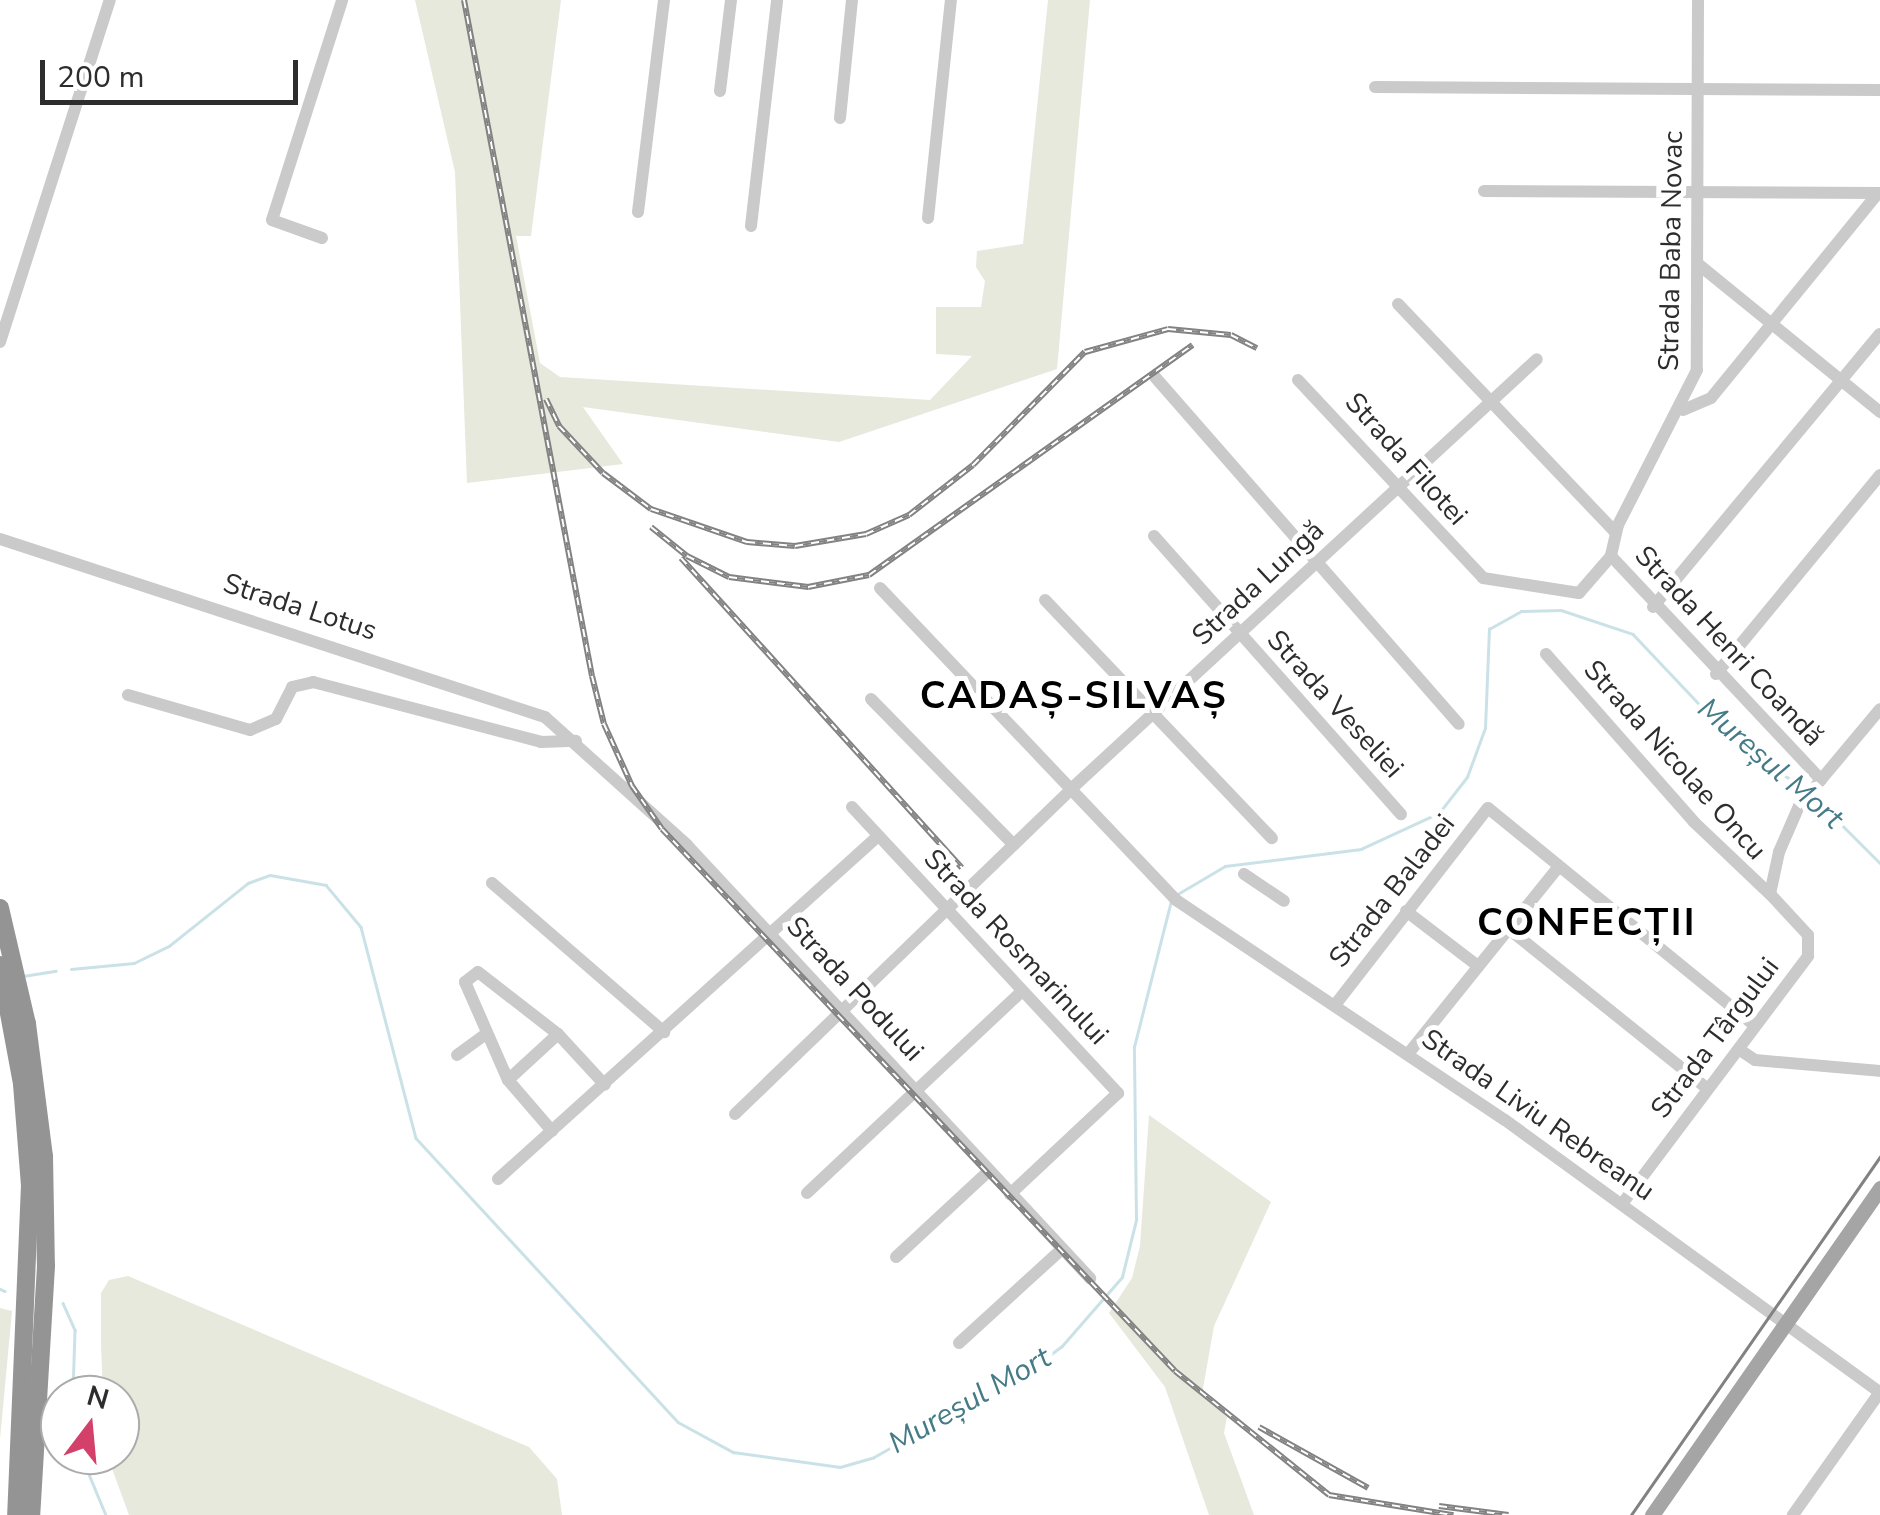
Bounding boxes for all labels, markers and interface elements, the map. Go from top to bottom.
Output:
scale bar [45,40,302,102]
text: 200 m [57,57,144,98]
street label: Strada Baba Novac [1652,131,1690,371]
street label: Strada Filotei [1338,386,1474,532]
street label: Strada Lungă [1185,513,1331,653]
street label: Strada Henri Coandă [1628,539,1830,753]
street label: Strada Lotus [219,566,381,648]
street label: Strada Veseliei [1260,623,1410,785]
street label: Strada Nicolae Oncu [1577,653,1773,867]
district label: CADAȘ-SILVAȘ [920,673,1228,719]
water label: Mureșul Mort [1690,691,1850,837]
street label: Strada Baladei [1322,808,1462,974]
street label: Strada Rosmarinului [917,842,1115,1052]
district label: CONFECȚII [1477,900,1697,946]
street label: Strada Podului [780,910,930,1068]
street label: Strada Târgului [1644,951,1786,1125]
street label: Strada Liviu Rebreanu [1415,1022,1661,1208]
water label: Mureșul Mort [883,1340,1057,1462]
north arrow [40,1375,140,1475]
text: N [82,1377,113,1419]

